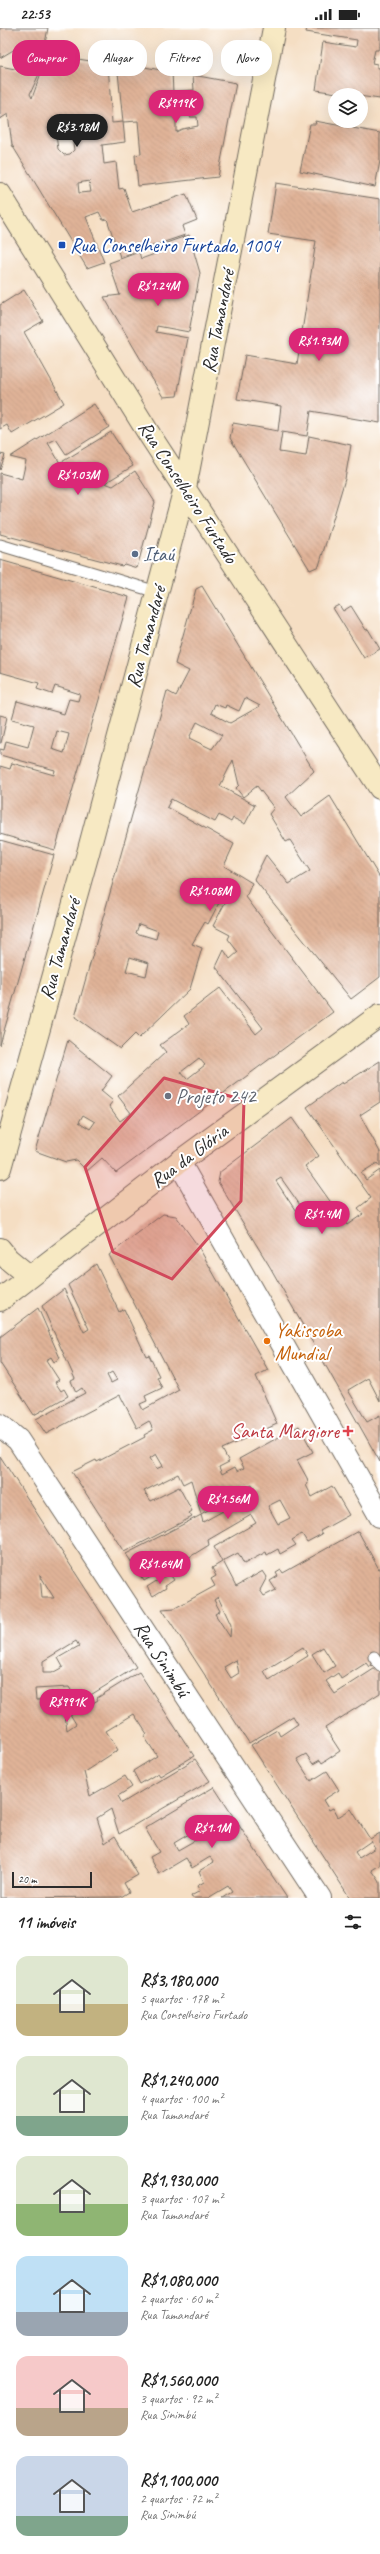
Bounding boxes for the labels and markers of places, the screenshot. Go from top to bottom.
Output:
pin: R$919K [143,90,209,124]
pin: R$3.18M [40,114,114,148]
place label: Rua Conselheiro Furtado, 1004 [70,233,282,258]
marker: Rua Conselheiro Furtado, 1004 [57,240,67,250]
pin: R$1.24M [121,273,195,307]
pin: R$1.93M [282,328,356,362]
pin: R$1.03M [41,462,115,496]
place label: Itaú [143,542,176,567]
marker: Itaú [130,549,140,559]
pin: R$1.08M [173,878,247,912]
place label: Projeto 242 [176,1084,258,1109]
marker: Projeto 242 [163,1091,173,1101]
pin: R$1.4M [289,1201,355,1235]
place label: Yakissoba Mundial [275,1318,343,1366]
marker: Yakissoba Mundial [262,1336,272,1346]
place label: Santa Margiore [231,1419,340,1444]
marker: Santa Margiore [342,1425,354,1437]
pin: R$1.56M [191,1486,265,1520]
pin: R$1.64M [123,1551,197,1585]
pin: R$991K [34,1689,100,1723]
pin: R$1.1M [179,1815,245,1849]

